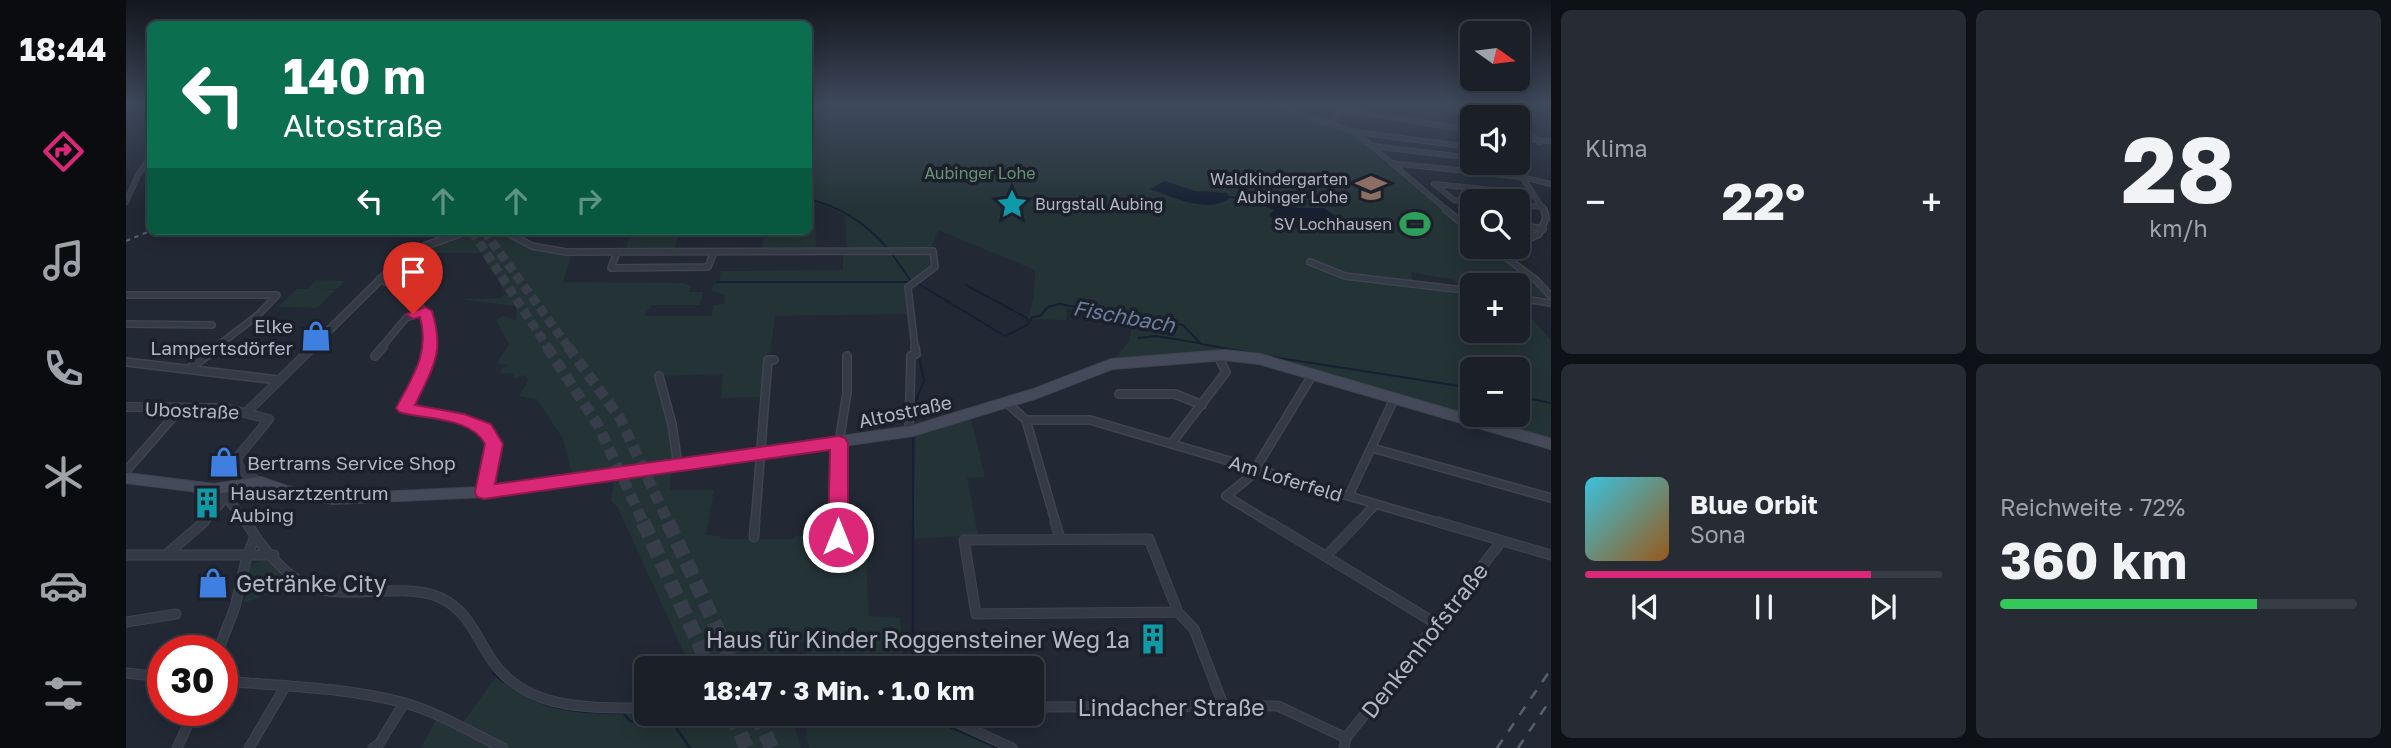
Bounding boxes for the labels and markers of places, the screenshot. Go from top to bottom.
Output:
place label: Waldkindergarten Aubinger Lohe [1210,169,1348,207]
school or university icon: Waldkindergarten Aubinger Lohe [1354,171,1388,205]
place icon: Burgstall Aubing [995,187,1029,221]
place label: Burgstall Aubing [1035,194,1163,214]
sports icon: SV Lochhausen [1398,207,1432,241]
place label: SV Lochhausen [1274,214,1392,234]
pin [383,242,443,314]
place label: Elke Lampertsdörfer [150,314,294,359]
shop icon: Elke Lampertsdörfer [299,319,333,353]
shop icon: Bertrams Service Shop [207,445,241,479]
place label: Bertrams Service Shop [247,451,456,474]
place label: Hausarztzentrum Aubing [230,481,389,526]
building icon: Hausarztzentrum Aubing [190,486,224,520]
shop icon: Getränke City [196,566,230,600]
place label: Getränke City [236,569,387,597]
building icon: Haus für Kinder Roggensteiner Weg 1a [1136,622,1170,656]
place label: Haus für Kinder Roggensteiner Weg 1a [706,625,1130,653]

